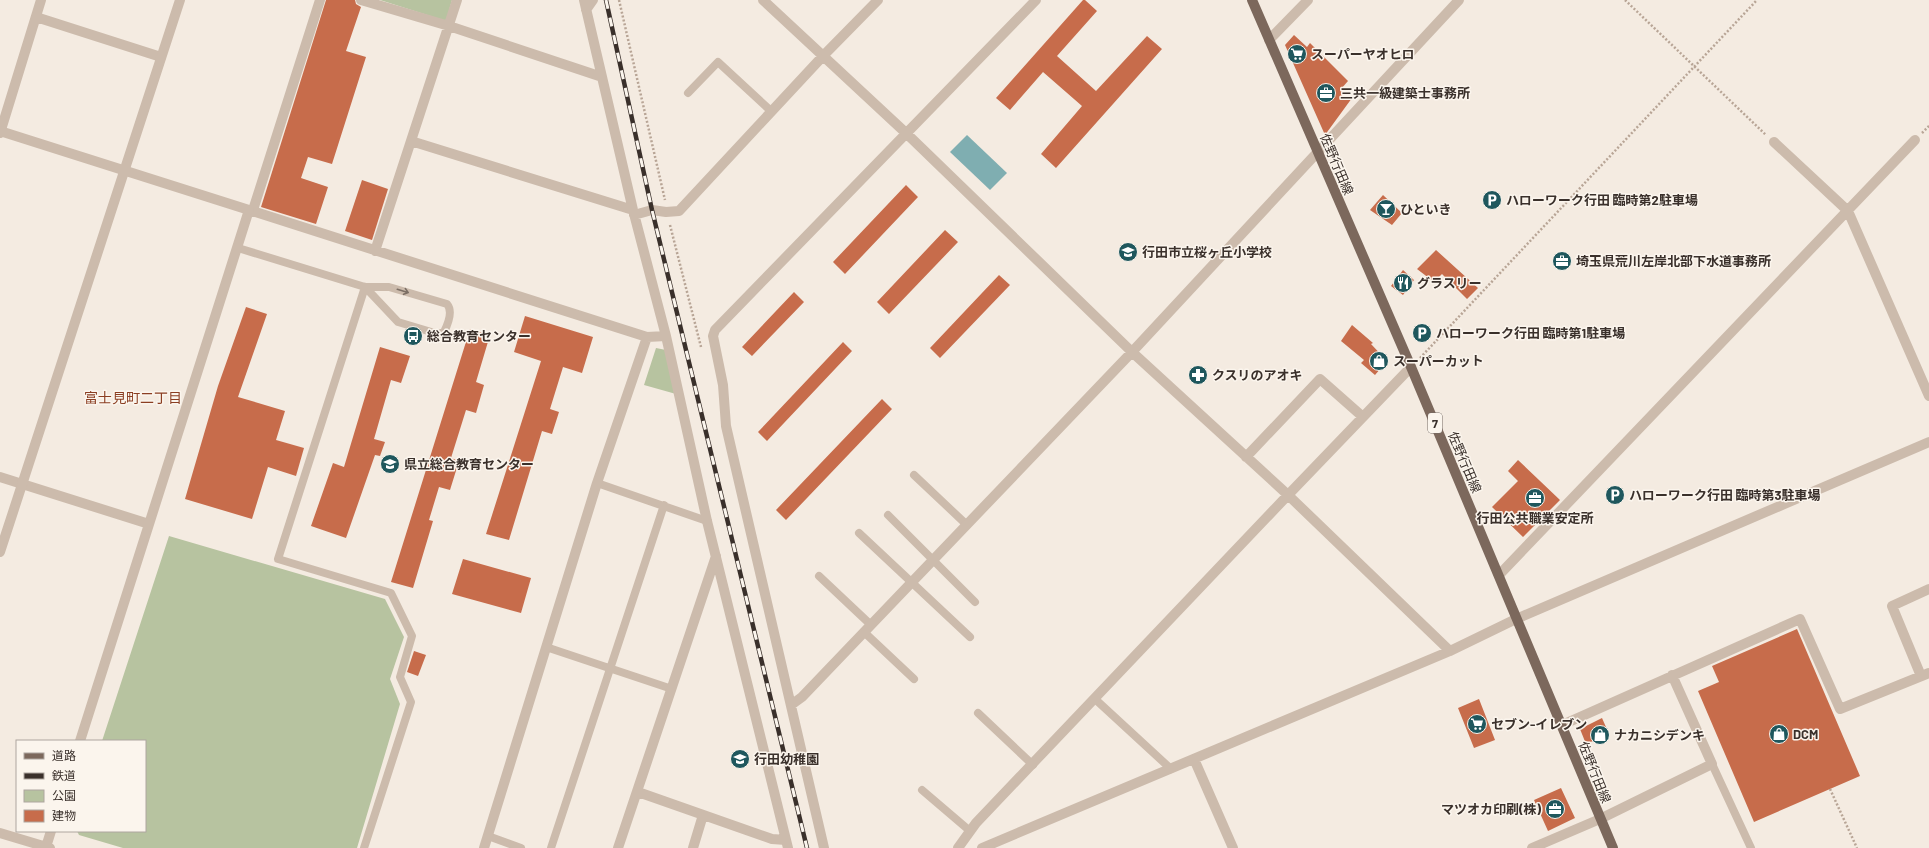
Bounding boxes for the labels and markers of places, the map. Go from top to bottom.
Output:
supermarket icon: スーパーヤオヒロ [1286,43,1308,65]
place label: スーパーヤオヒロ [1311,46,1415,62]
office icon: 三共一級建築士事務所 [1315,82,1337,104]
place label: 三共一級建築士事務所 [1340,85,1470,101]
parking icon: ハローワーク行田 臨時第2駐車場 [1481,189,1503,211]
place label: ハローワーク行田 臨時第2駐車場 [1506,192,1698,208]
bar icon: ひといき [1375,198,1397,220]
place label: ひといき [1400,201,1452,217]
school or university icon: 行田市立桜ヶ丘小学校 [1117,241,1139,263]
place label: 行田市立桜ヶ丘小学校 [1142,244,1272,260]
office icon: 埼玉県荒川左岸北部下水道事務所 [1551,250,1573,272]
place label: 埼玉県荒川左岸北部下水道事務所 [1576,253,1771,269]
restaurant icon: グラスリー [1392,272,1414,294]
place label: グラスリー [1417,275,1482,291]
parking icon: ハローワーク行田 臨時第1駐車場 [1411,322,1433,344]
bus stop icon: 総合教育センター [402,325,424,347]
place label: ハローワーク行田 臨時第1駐車場 [1436,325,1625,341]
place label: 総合教育センター [426,328,531,344]
shop icon: スーパーカット [1368,350,1390,372]
place label: スーパーカット [1393,353,1484,369]
pharmacy icon: クスリのアオキ [1187,364,1209,386]
place label: クスリのアオキ [1212,367,1303,383]
school or university icon: 県立総合教育センター [379,453,401,475]
place label: 県立総合教育センター [404,456,534,472]
parking icon: ハローワーク行田 臨時第3駐車場 [1604,484,1626,506]
office icon: 行田公共職業安定所 [1524,487,1546,509]
place label: ハローワーク行田 臨時第3駐車場 [1629,487,1821,503]
place label: 行田公共職業安定所 [1476,510,1594,526]
supermarket icon: セブン-イレブン [1466,713,1488,735]
place label: セブン-イレブン [1491,716,1587,732]
shop icon: DCM [1768,723,1790,745]
shop icon: ナカニシデンキ [1589,724,1611,746]
place label: DCM [1793,726,1818,742]
place label: ナカニシデンキ [1614,727,1705,743]
school or university icon: 行田幼稚園 [729,748,751,770]
place label: 行田幼稚園 [754,751,819,767]
office icon: マツオカ印刷(株) [1544,798,1566,820]
place label: マツオカ印刷(株) [1441,801,1541,817]

